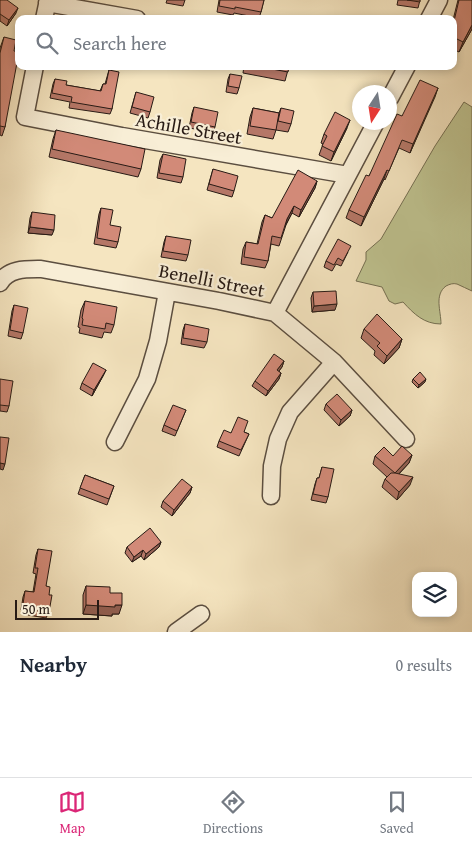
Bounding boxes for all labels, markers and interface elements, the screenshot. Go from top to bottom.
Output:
search box [15,15,457,70]
icon: search [33,29,61,57]
text: Search here [73,29,167,57]
north arrow [352,85,397,130]
street label: Achille Street [134,105,245,151]
street label: Benelli Street [157,256,268,304]
map controls [412,572,457,617]
button: layers [412,572,457,617]
scale bar [15,597,99,620]
text: 50 m [22,599,50,619]
text: Nearby [20,649,87,680]
text: 0 results [395,653,452,677]
tab: Map [58,788,86,838]
tab: Directions [203,788,263,838]
tab: Saved [380,788,414,838]

